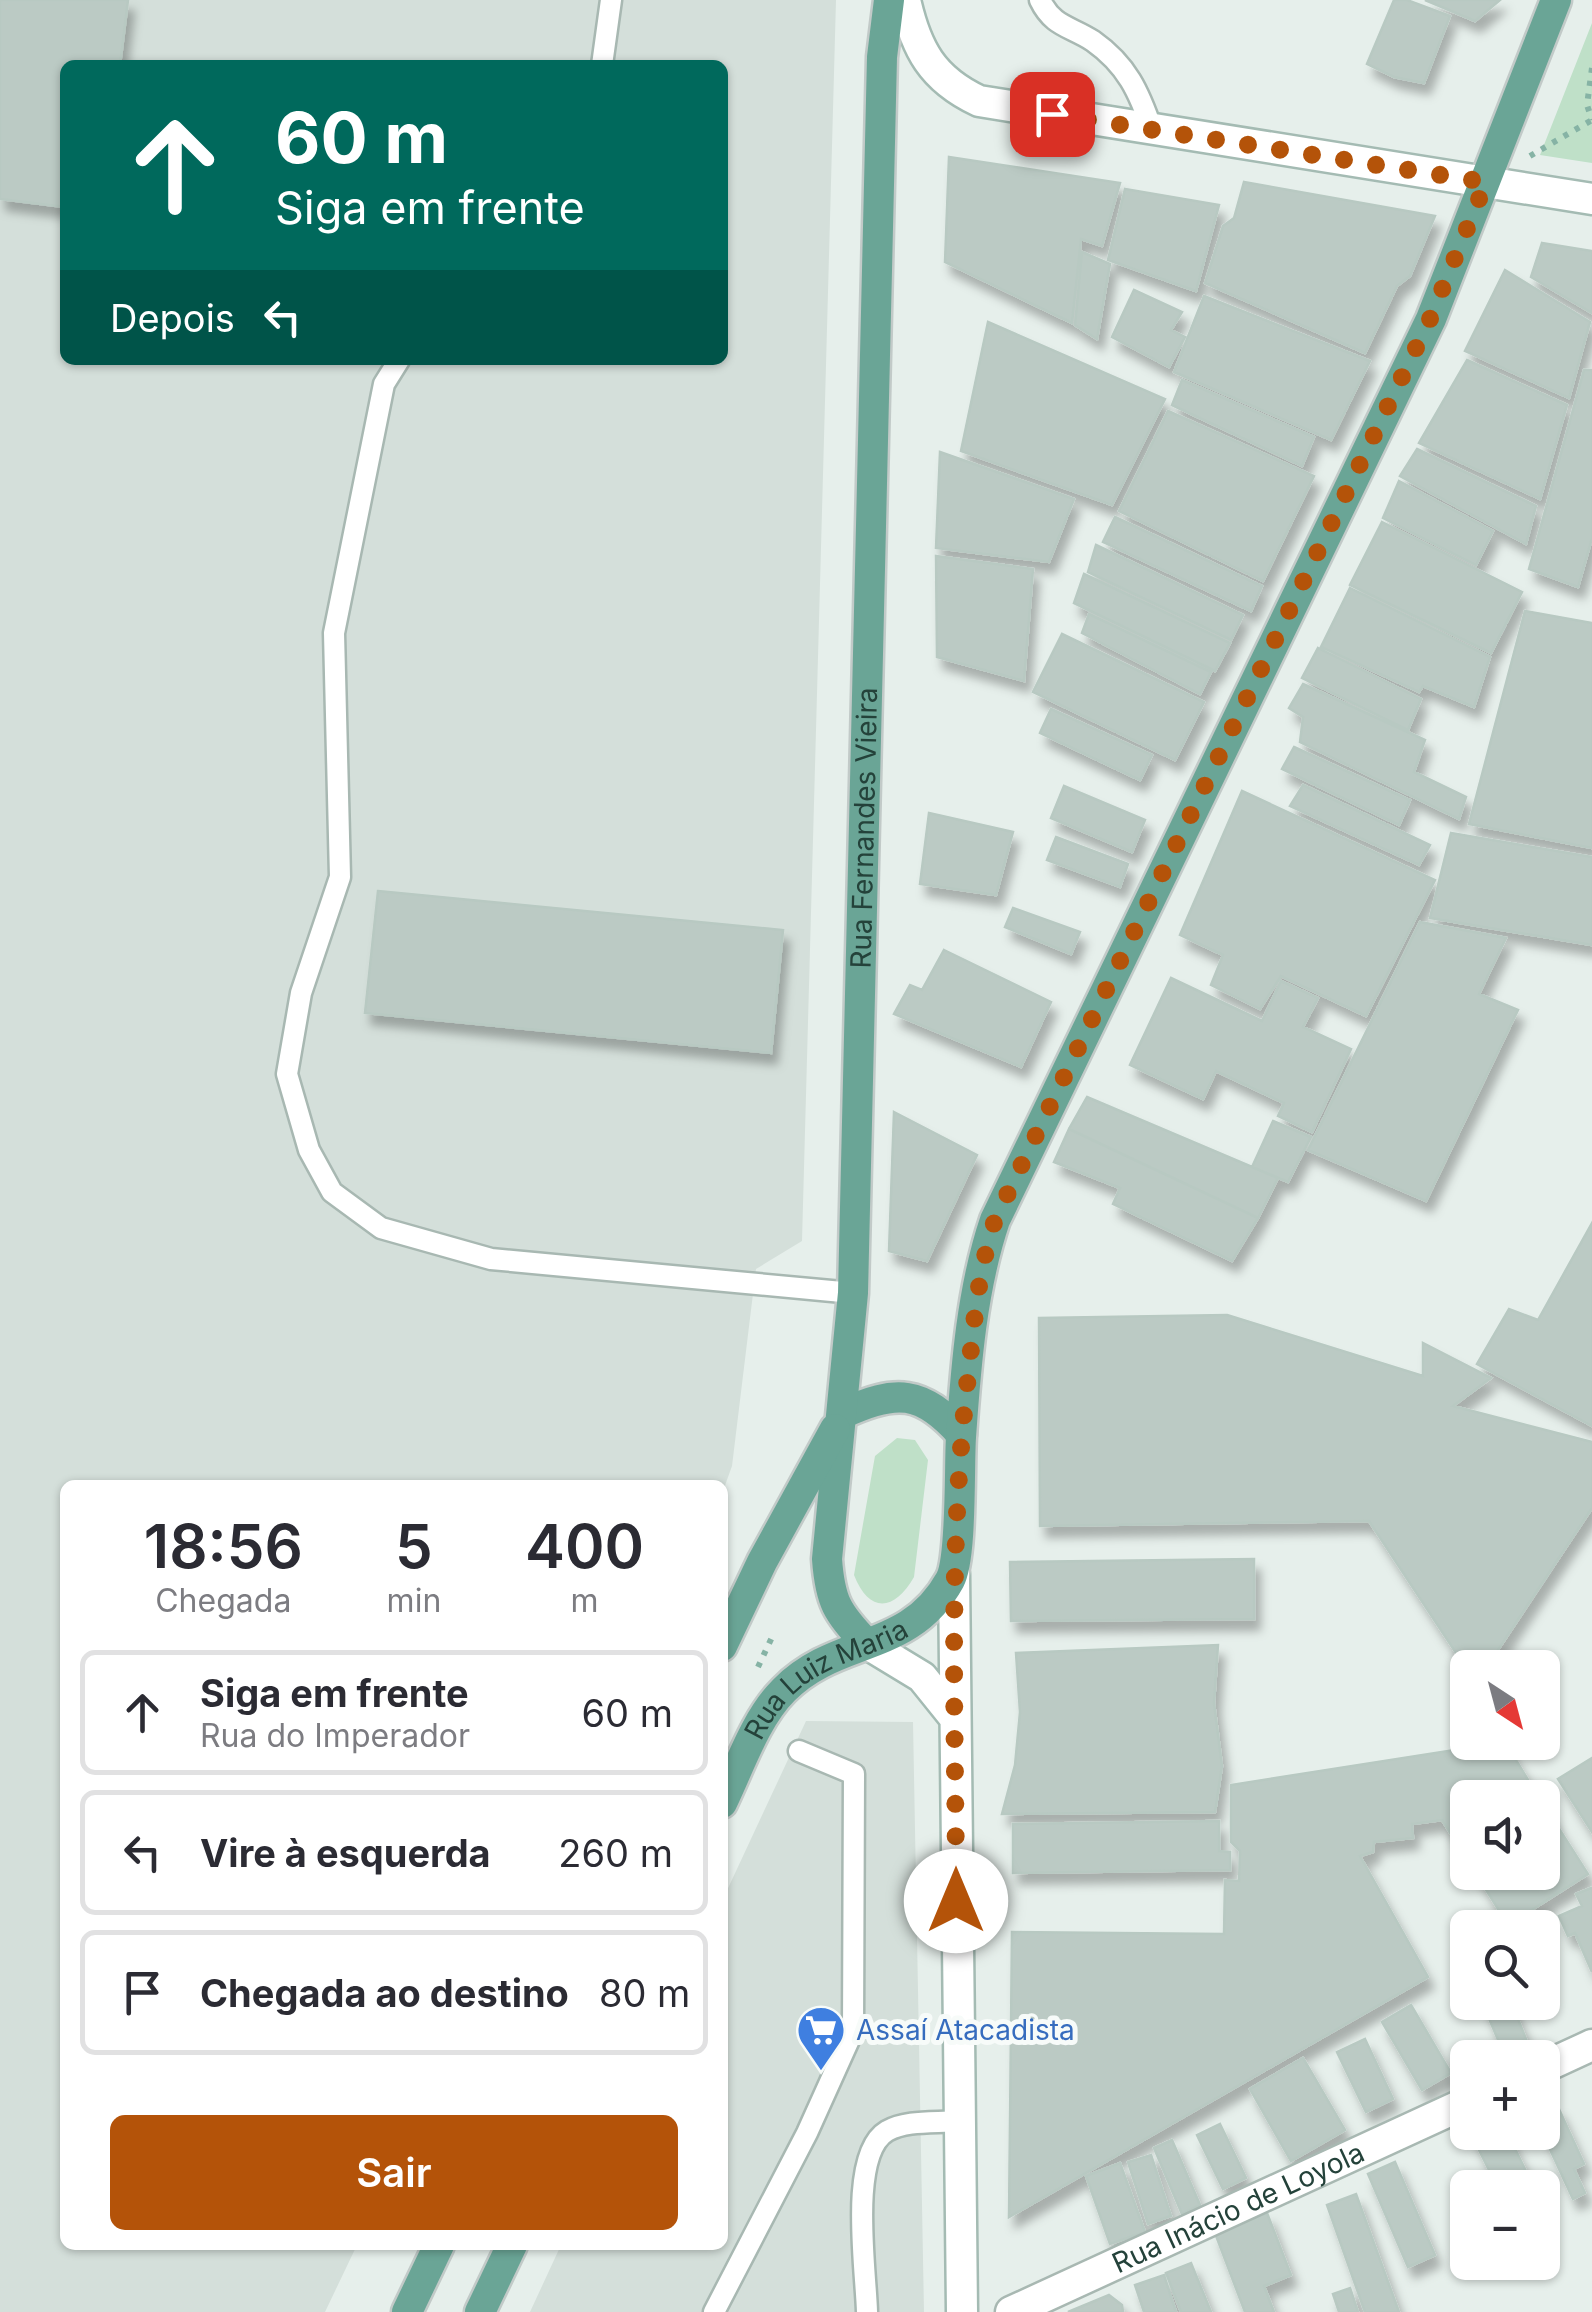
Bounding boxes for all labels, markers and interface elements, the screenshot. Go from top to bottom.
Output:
pin [1010,72,1095,157]
icon: arrive [1025,87,1080,142]
text: 60 m [275,95,448,180]
icon: ahead [110,100,240,230]
text: Siga em frente [275,180,585,235]
icon: left [255,290,310,345]
text: Depois [110,295,235,341]
street label: Rua Fernandes Vieira [844,687,884,969]
text: 18:56 [144,1510,303,1582]
text: 5 [395,1510,433,1582]
text: 400 [525,1510,644,1582]
text: Chegada [155,1581,291,1620]
text: min [387,1581,441,1620]
text: m [571,1581,599,1620]
street label: Rua Luiz Maria [737,1612,914,1745]
north arrow [1450,1650,1560,1760]
map controls [1450,1650,1560,2280]
text: Siga em frente [200,1670,469,1716]
icon: ahead [115,1685,170,1740]
text: 60 m [581,1690,673,1736]
text: Rua do Imperador [200,1716,470,1755]
button: sound [1450,1780,1560,1890]
icon: left [115,1825,170,1880]
text: Vire à esquerda [200,1830,491,1876]
text: 260 m [558,1830,673,1876]
position arrow [904,1849,1008,1953]
button: search [1450,1910,1560,2020]
icon: arrive [115,1965,170,2020]
text: Chegada ao destino [200,1970,569,2016]
text: 80 m [599,1970,690,2016]
supermarket icon: Assaí Atacadista [795,2004,847,2072]
place label: Assaí Atacadista [856,2013,1075,2047]
button: + [1450,2040,1560,2150]
button: Sair [110,2115,678,2230]
street label: Rua Inácio de Loyola [1107,2135,1369,2280]
button: − [1450,2170,1560,2280]

